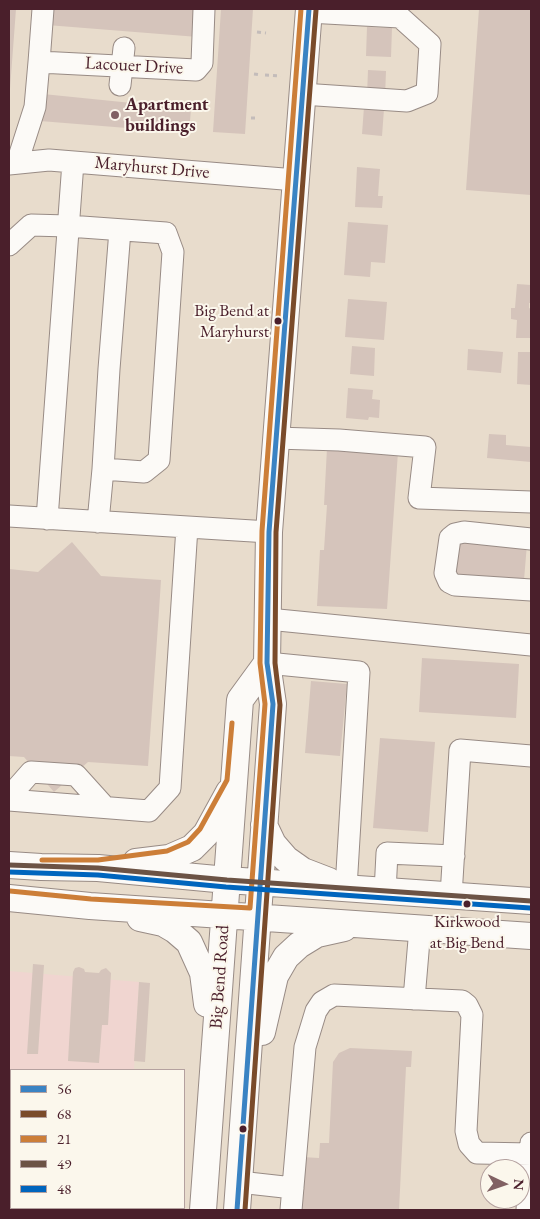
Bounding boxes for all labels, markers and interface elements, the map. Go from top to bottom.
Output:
street label: Lacouer Drive [84,53,184,79]
place label: Apartment buildings [125,94,209,136]
marker: Apartment buildings [109,109,121,121]
street label: Maryhurst Drive [94,152,210,184]
place label: Big Bend at Maryhurst [194,301,269,341]
marker: Big Bend at Maryhurst [273,316,283,326]
marker: Kirkwood at Big Bend [462,899,472,909]
place label: Kirkwood at Big Bend [430,912,504,952]
street label: Big Bend Road [206,924,234,1030]
legend [10,1069,185,1209]
text: 56 [57,1079,71,1098]
text: 68 [57,1104,71,1123]
unlabelled marker [238,1124,248,1134]
text: 21 [57,1129,71,1148]
text: 49 [57,1154,71,1173]
north arrow [480,1159,530,1209]
text: 48 [57,1179,71,1198]
text: N [510,1179,528,1191]

